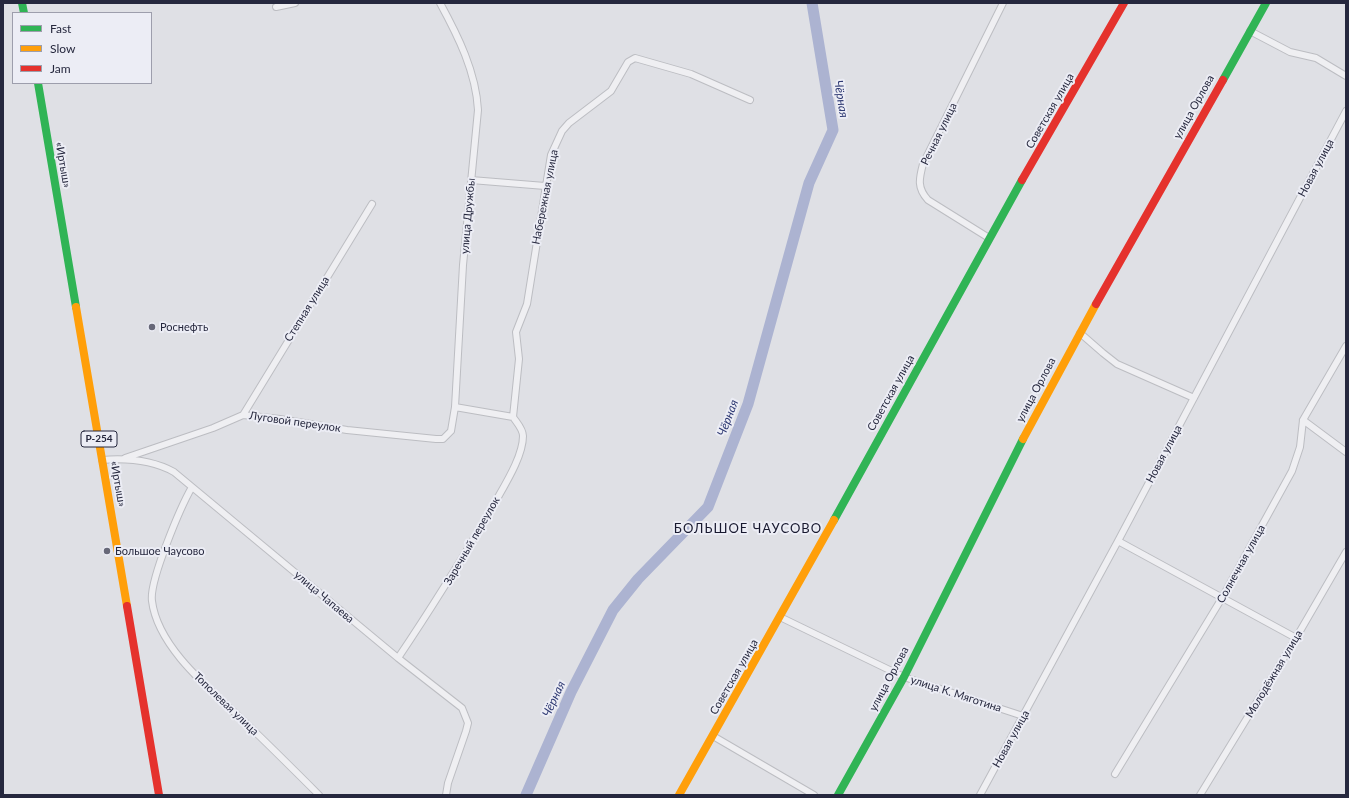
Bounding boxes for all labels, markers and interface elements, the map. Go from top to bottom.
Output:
legend [12,12,152,84]
text: Fast [50,21,71,36]
text: Slow [50,41,75,56]
text: Jam [50,61,71,76]
street label: Советская улица [1023,71,1077,151]
street label: улица Орлова [1171,73,1217,141]
water label: Чёрная [831,79,851,119]
street label: Речная улица [918,101,960,167]
street label: Новая улица [1295,137,1337,199]
street label: «Иртыш» [52,141,74,189]
street label: Набережная улица [529,148,561,246]
street label: улица Дружбы [458,178,478,254]
street label: Степная улица [282,274,332,344]
place label: Роснефть [160,320,208,334]
marker: Роснефть [147,322,157,332]
street label: Советская улица [865,353,917,433]
street label: улица Орлова [1013,355,1059,425]
water label: Чёрная [715,398,741,438]
street label: Луговой переулок [248,409,342,435]
street label: Новая улица [1143,423,1185,485]
road number: Р-254 [81,431,117,447]
street label: «Иртыш» [107,460,129,508]
street label: Заречный переулок [441,494,503,588]
district label: БОЛЬШОЕ ЧАУСОВО [674,521,822,537]
street label: Солнечная улица [1214,523,1268,605]
place label: Большое Чаусово [115,544,205,558]
marker: Большое Чаусово [102,546,112,556]
street label: улица Чапаева [291,568,357,626]
street label: Молодёжная улица [1243,628,1305,720]
street label: Советская улица [707,637,761,717]
street label: улица Орлова [866,644,912,714]
street label: Тополевая улица [191,670,261,738]
street label: улица К. Мяготина [909,673,1003,715]
water label: Чёрная [539,679,569,719]
street label: Новая улица [990,708,1032,770]

